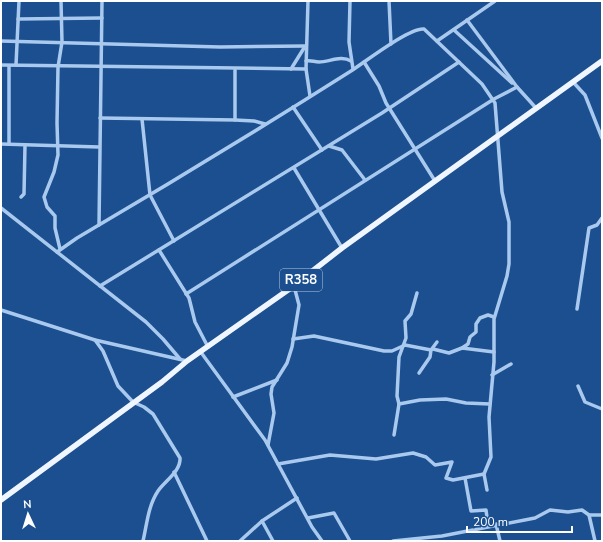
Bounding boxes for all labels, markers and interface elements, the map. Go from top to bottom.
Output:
road number: R358 [280,269,322,291]
north arrow [8,494,48,534]
text: N [23,497,32,512]
scale bar [467,508,572,534]
text: 200 m [473,514,508,530]

